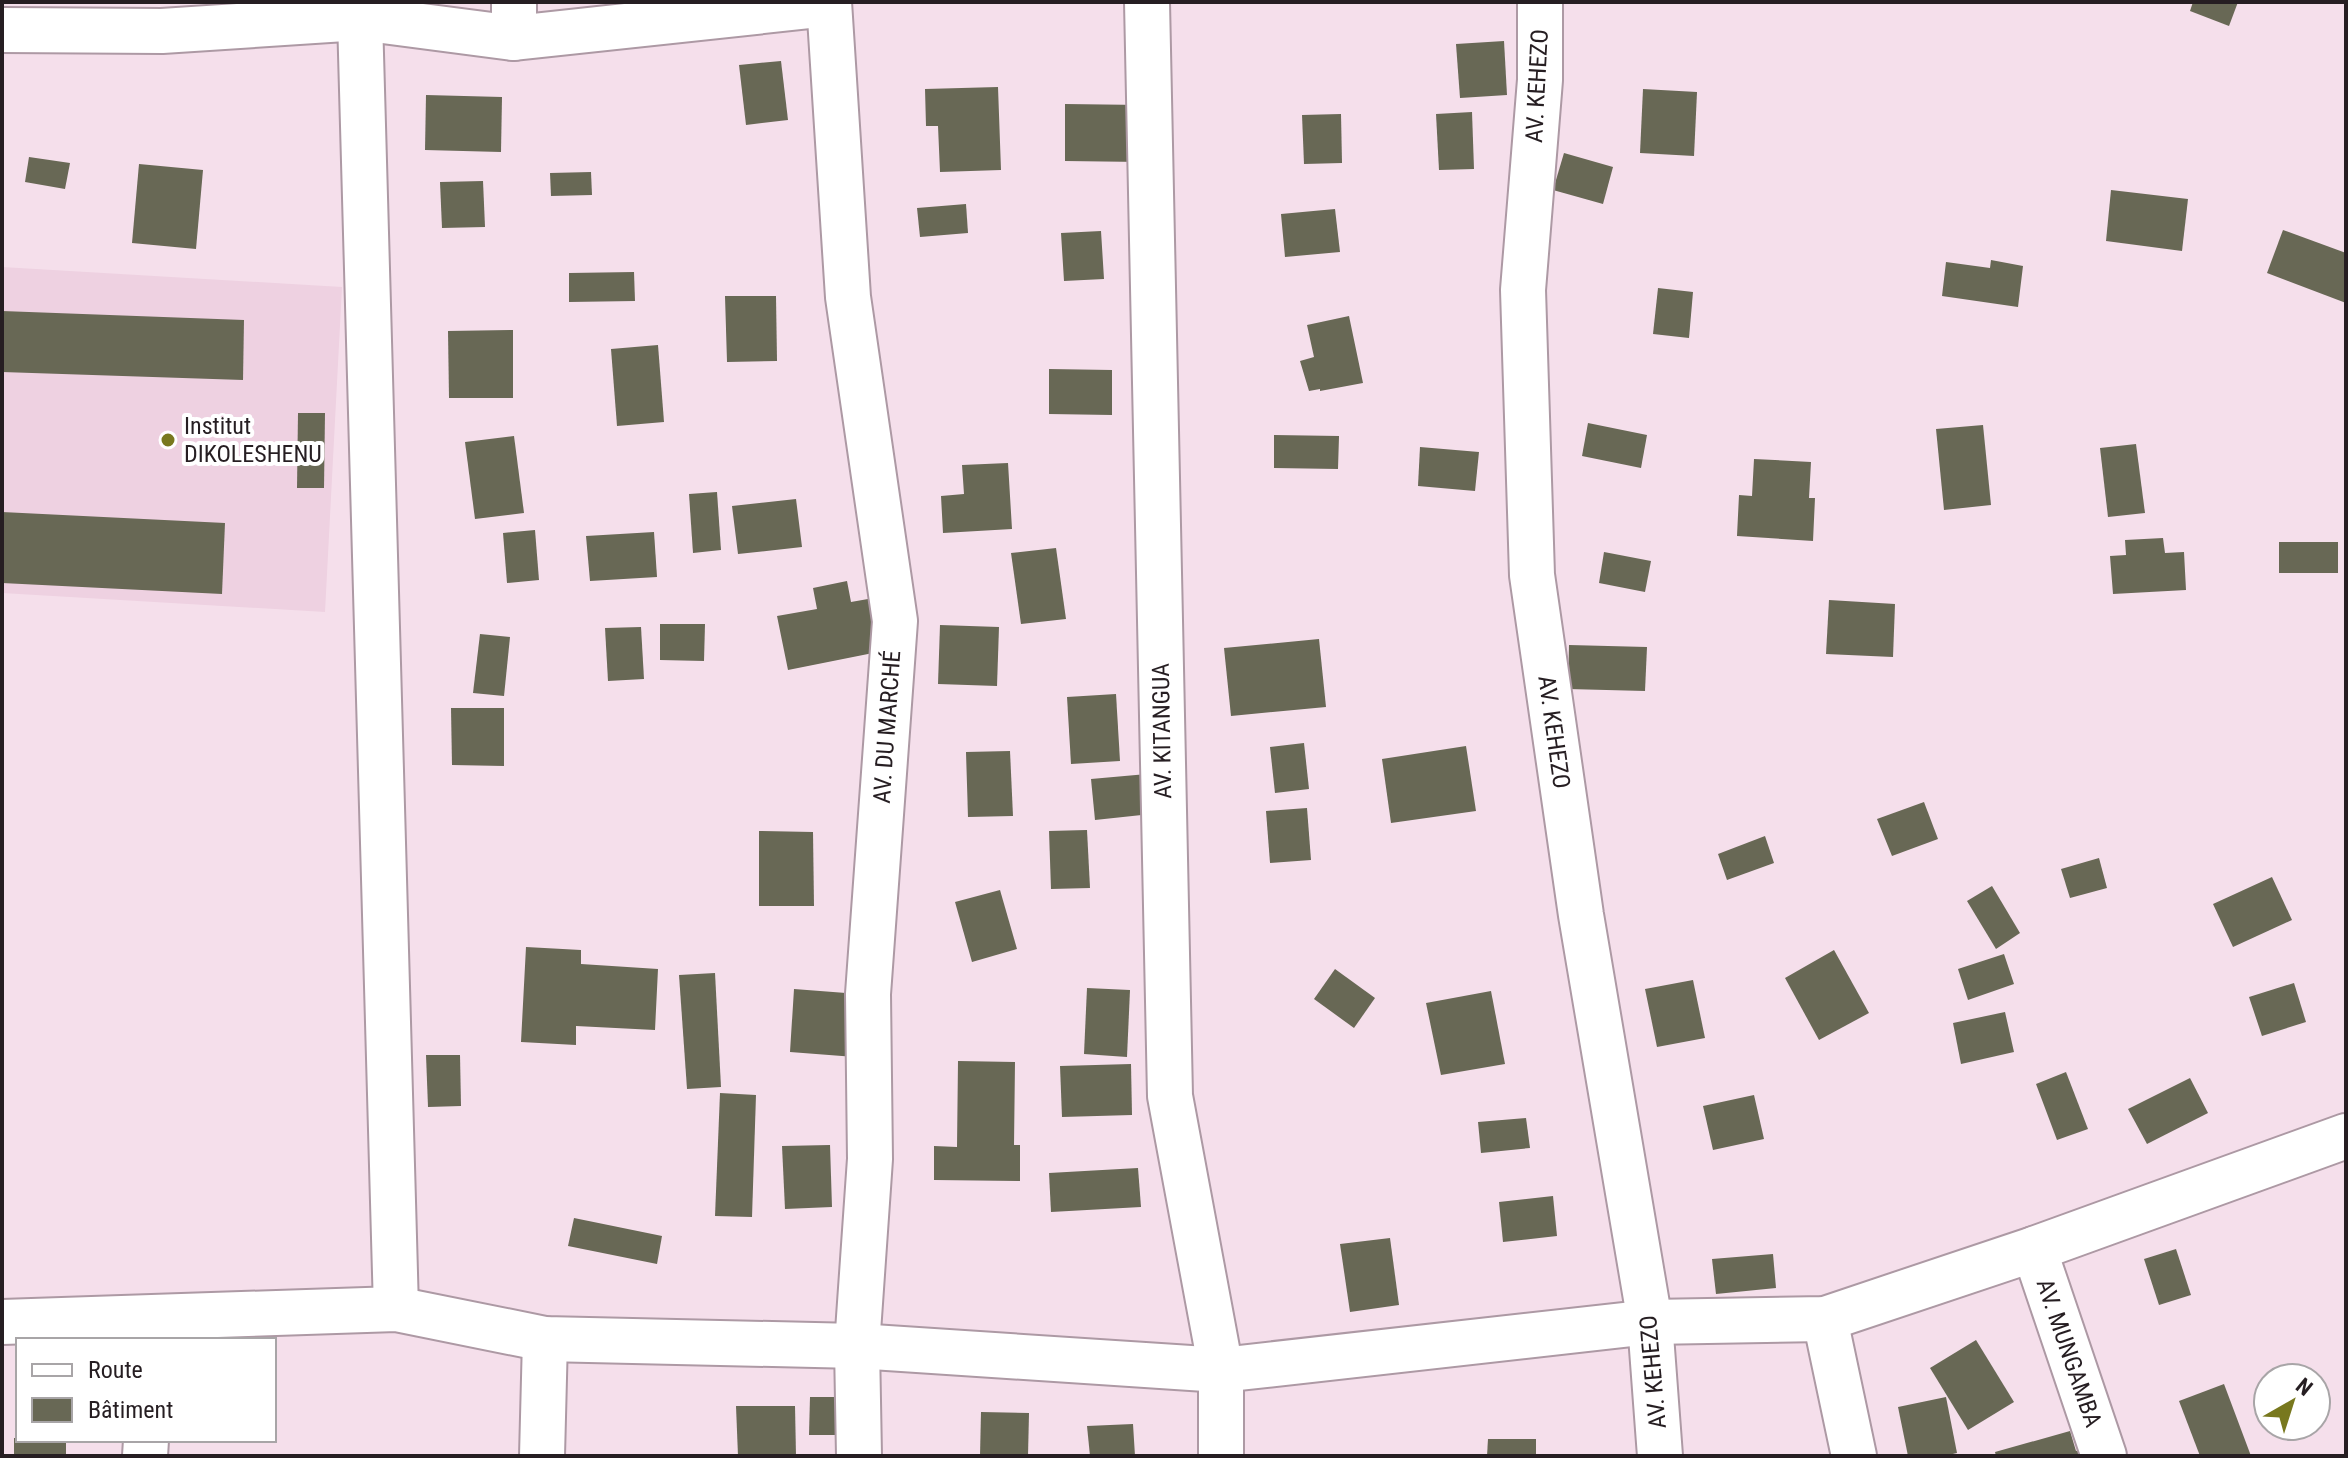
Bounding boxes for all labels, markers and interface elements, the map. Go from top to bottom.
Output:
street label: AV. KEHEZO [1520,28,1554,144]
place label: Institut DIKOLESHENU [184,412,322,468]
marker: Institut DIKOLESHENU [159,431,177,449]
street label: AV. DU MARCHÉ [868,649,906,805]
street label: AV. KITANGUA [1147,663,1177,799]
street label: AV. KEHEZO [1532,674,1576,790]
street label: AV. MUNGAMBA [2031,1275,2108,1431]
street label: AV. KEHEZO [1634,1314,1672,1430]
legend [16,1338,276,1442]
text: Route [88,1356,143,1384]
north arrow [2252,1362,2332,1442]
text: N [2291,1373,2317,1401]
text: Bâtiment [88,1396,173,1424]

